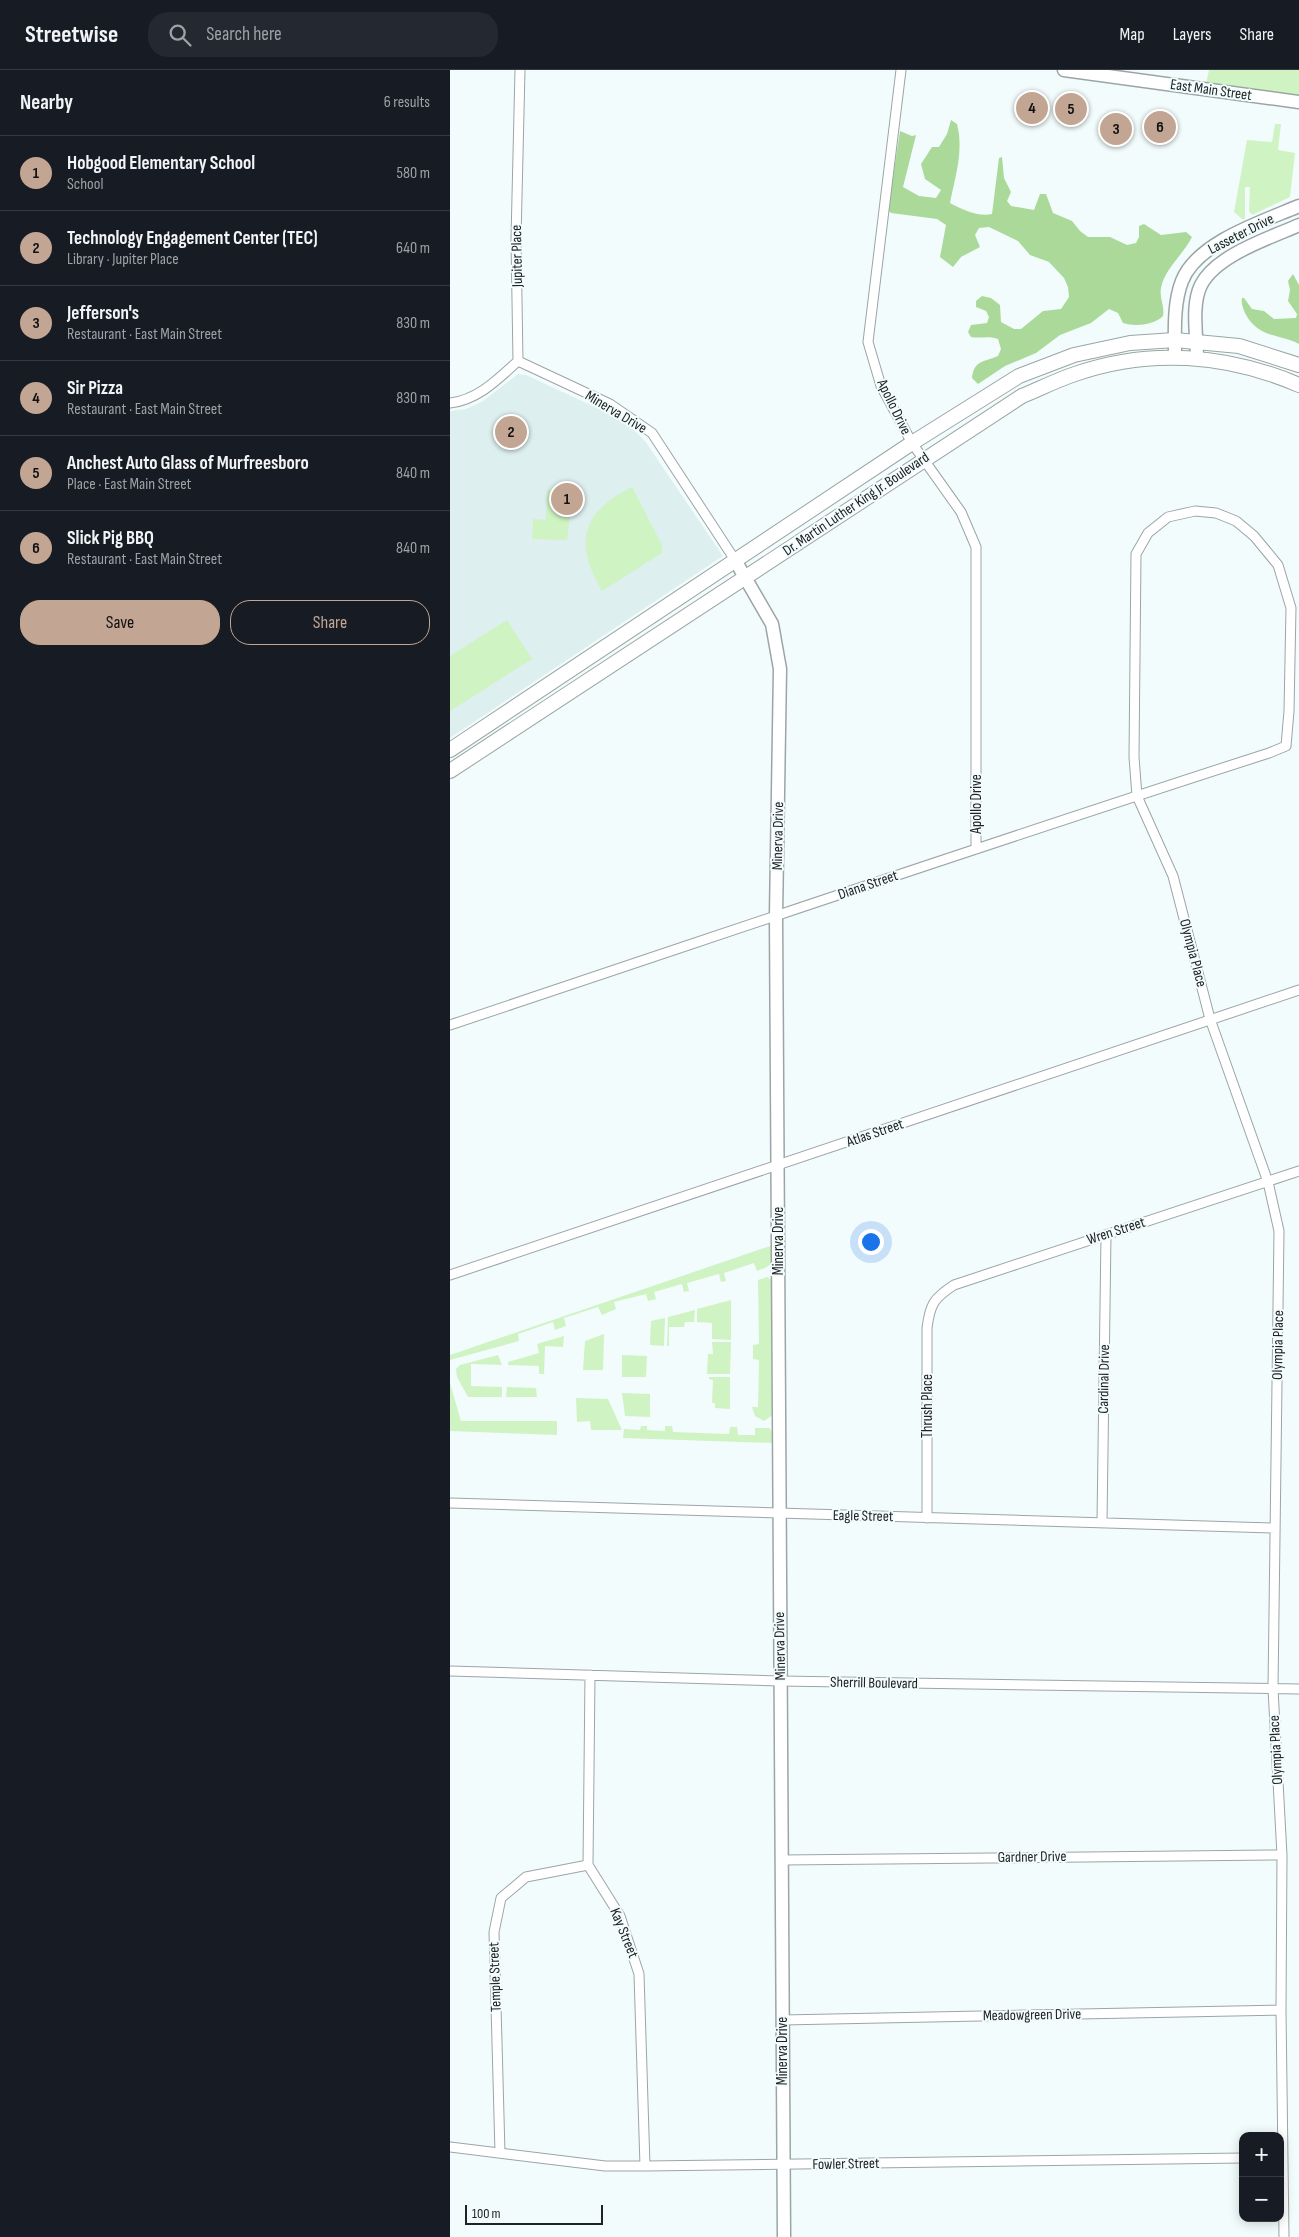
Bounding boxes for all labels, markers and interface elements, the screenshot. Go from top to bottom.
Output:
search box [148,12,498,57]
text: Streetwise [25,20,118,49]
icon: search [166,21,194,49]
text: Search here [206,23,282,46]
text: Map [1120,24,1145,45]
text: Layers [1173,24,1212,45]
text: Share [1240,24,1274,45]
street label: East Main Street [1169,75,1253,105]
pin: 4 [1016,89,1048,127]
text: Nearby [20,90,73,115]
pin: 5 [1055,90,1087,128]
text: 6 results [384,93,430,112]
pin: 6 [1144,108,1176,146]
pin: 3 [1100,110,1132,148]
text: Hobgood Elementary School [67,152,255,175]
text: 1 [33,164,39,183]
text: 580 m [397,164,430,183]
text: School [67,175,103,194]
street label: Lasseter Drive [1205,209,1277,259]
street label: Jupiter Place [507,225,527,288]
text: Technology Engagement Center (TEC) [67,227,318,250]
text: 2 [32,239,40,258]
text: 640 m [396,239,430,258]
text: Library · Jupiter Place [67,250,179,269]
text: Jefferson's [67,302,139,325]
text: 3 [32,314,40,333]
text: 830 m [396,314,430,333]
text: Restaurant · East Main Street [67,325,222,344]
street label: Apollo Drive [872,375,916,438]
text: Sir Pizza [67,377,123,400]
street label: Minerva Drive [582,386,650,438]
text: 4 [32,389,40,408]
text: 830 m [396,389,430,408]
text: Restaurant · East Main Street [67,400,222,419]
pin: 2 [495,413,527,451]
street label: Dr. Martin Luther King Jr. Boulevard [779,448,933,560]
text: Anchest Auto Glass of Murfreesboro [67,452,309,475]
text: 5 [32,464,40,483]
text: 840 m [396,464,430,483]
text: Place · East Main Street [67,475,191,494]
pin: 1 [551,480,583,518]
text: Slick Pig BBQ [67,527,154,550]
text: 6 [32,539,40,558]
text: 840 m [396,539,430,558]
text: Restaurant · East Main Street [67,550,222,569]
button: Save [20,600,220,645]
button: Share [230,600,430,645]
street label: Apollo Drive [967,774,986,835]
street label: Minerva Drive [768,802,788,870]
street label: Diana Street [836,866,901,904]
street label: Olympia Place [1175,917,1211,989]
street label: Atlas Street [843,1114,906,1152]
street label: Minerva Drive [769,1207,788,1275]
street label: Wren Street [1084,1213,1148,1249]
your location [858,1229,884,1255]
street label: Olympia Place [1268,1310,1288,1380]
street label: Cardinal Drive [1094,1344,1114,1414]
street label: Thrush Place [918,1374,937,1438]
street label: Eagle Street [833,1506,894,1526]
street label: Minerva Drive [770,1612,790,1680]
street label: Sherrill Boulevard [830,1673,918,1693]
street label: Olympia Place [1265,1715,1287,1785]
street label: Gardner Drive [997,1847,1067,1867]
street label: Kay Street [605,1905,643,1961]
street label: Temple Street [484,1941,506,2012]
street label: Meadowgreen Drive [983,2005,1081,2025]
street label: Minerva Drive [773,2017,792,2085]
map controls [1239,2132,1284,2222]
button: + [1239,2132,1284,2177]
street label: Fowler Street [812,2154,880,2174]
button: − [1239,2177,1284,2222]
scale bar [465,2202,602,2225]
text: 100 m [472,2205,501,2222]

